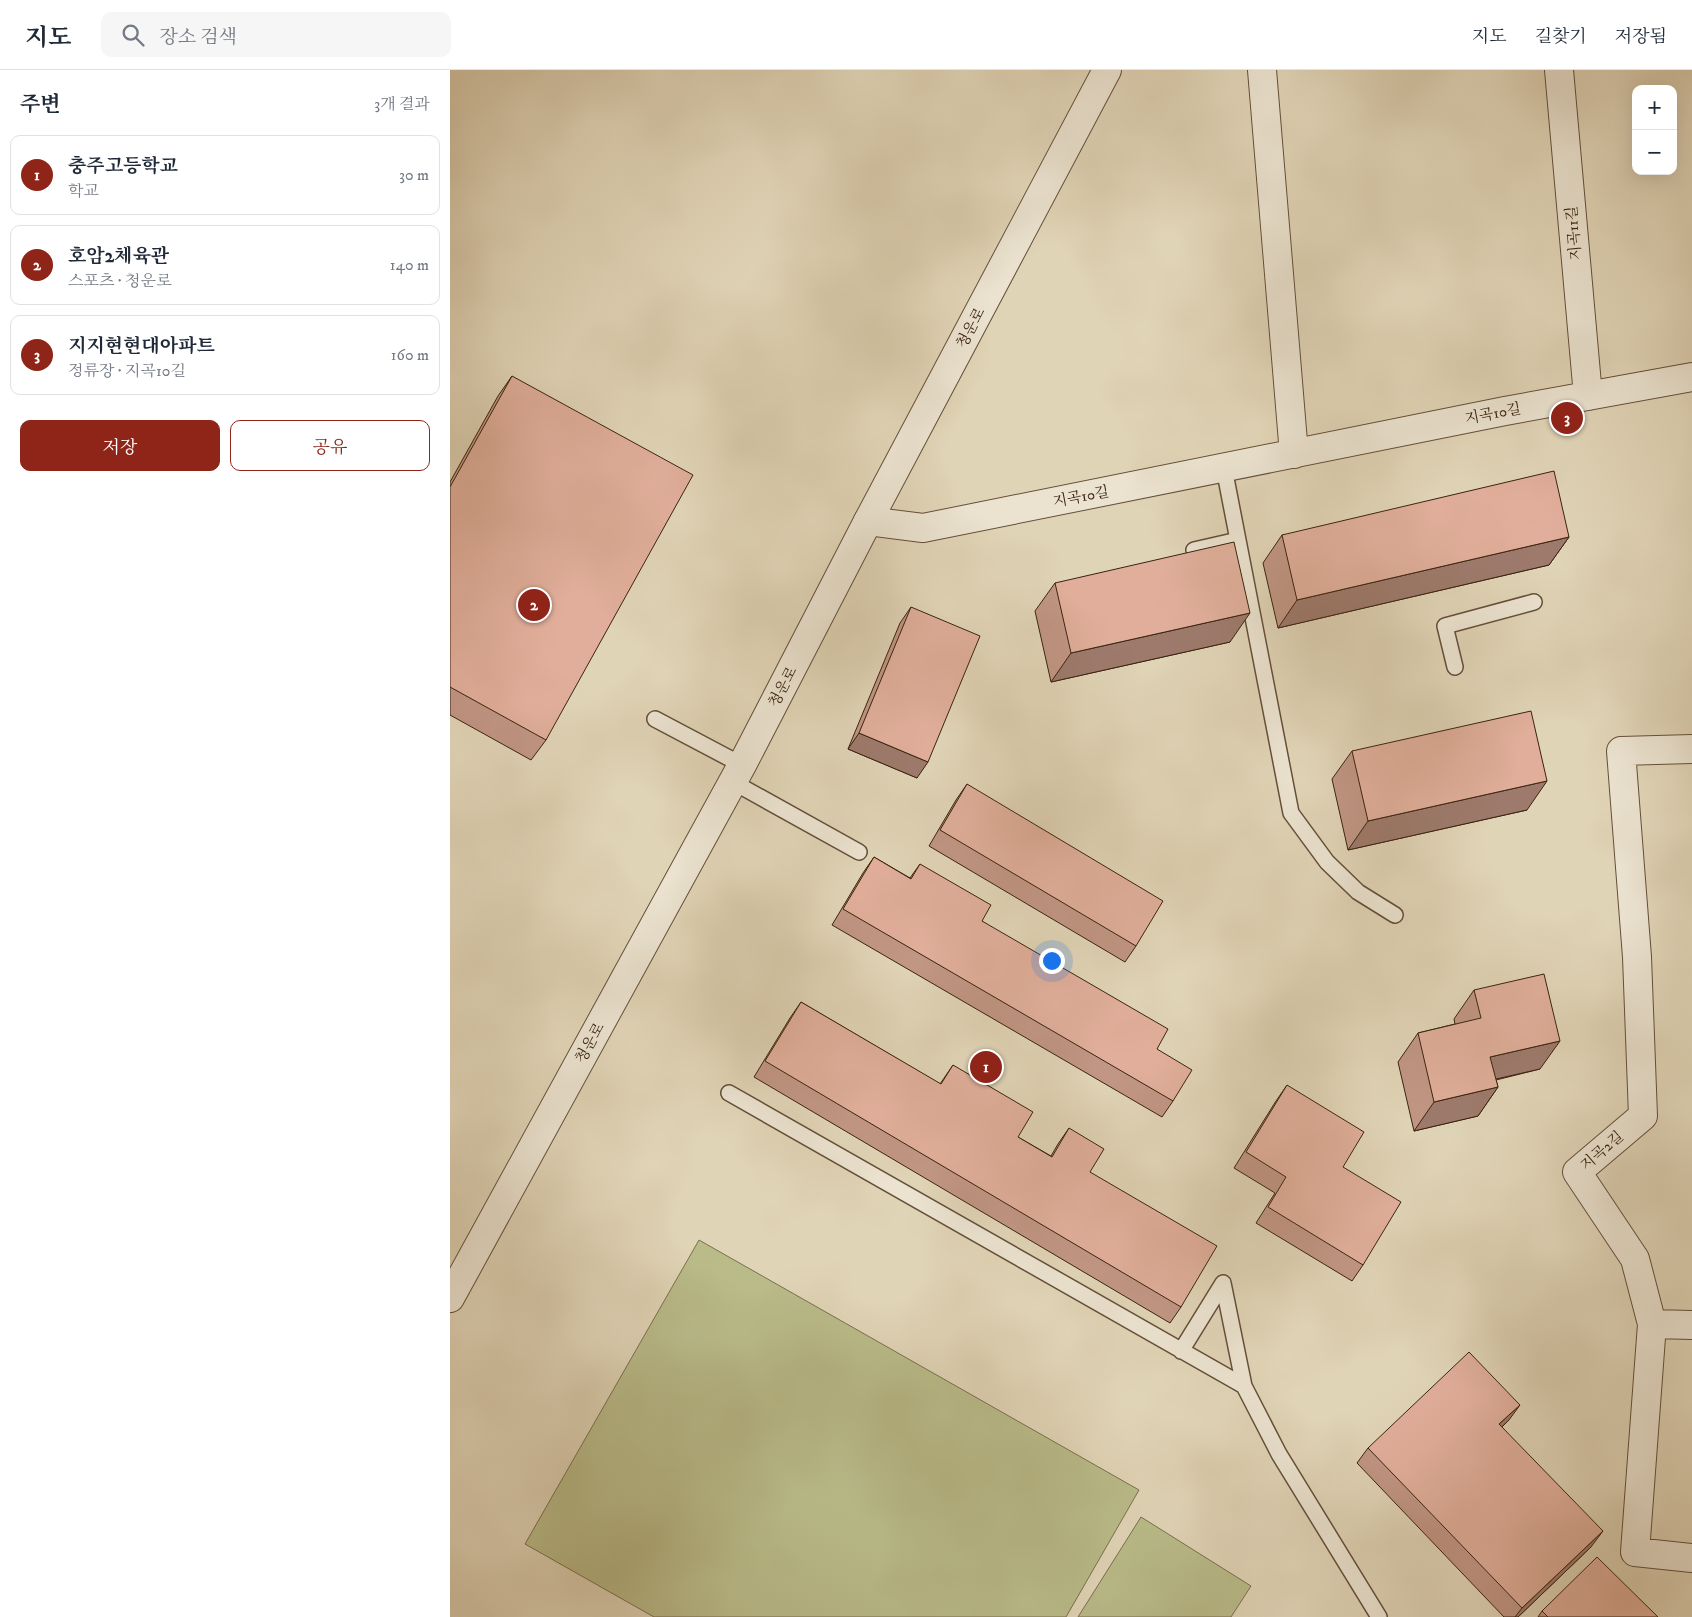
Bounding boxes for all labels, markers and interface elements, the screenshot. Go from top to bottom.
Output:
search box [101,12,451,57]
icon: search [119,21,147,49]
text: 지도 [25,23,71,53]
text: 장소 검색 [159,26,237,49]
text: 지도 [1472,26,1507,48]
text: 길찾기 [1535,26,1587,48]
text: 저장됨 [1615,26,1667,48]
map controls [1632,85,1677,175]
button: + [1632,85,1677,130]
text: 주변 [20,92,61,118]
text: 3개 결과 [374,94,430,114]
button: − [1632,130,1677,175]
text: 충주고등학교 [68,155,178,178]
text: 1 [34,165,40,185]
text: 30 m [399,165,429,185]
text: 학교 [68,181,99,201]
street label: 지곡11길 [1562,205,1586,261]
text: 호암2체육관 [68,245,169,268]
text: 2 [33,255,41,275]
text: 140 m [390,255,429,275]
text: 스포츠 · 청운로 [68,271,171,291]
street label: 청운로 [952,304,990,352]
text: 지지현현대아파트 [68,335,215,358]
text: 3 [34,345,40,365]
text: 160 m [391,345,429,365]
text: 정류장 · 지곡10길 [68,361,186,381]
street label: 지곡10길 [1463,399,1523,429]
pin: 3 [1551,399,1583,437]
button: 저장 [20,420,220,471]
button: 공유 [230,420,430,471]
street label: 지곡10길 [1051,482,1111,512]
pin: 2 [518,586,550,624]
street label: 청운로 [764,663,802,711]
your location [1039,948,1065,974]
street label: 청운로 [571,1019,609,1067]
pin: 1 [970,1048,1002,1086]
street label: 지곡2길 [1577,1127,1627,1175]

